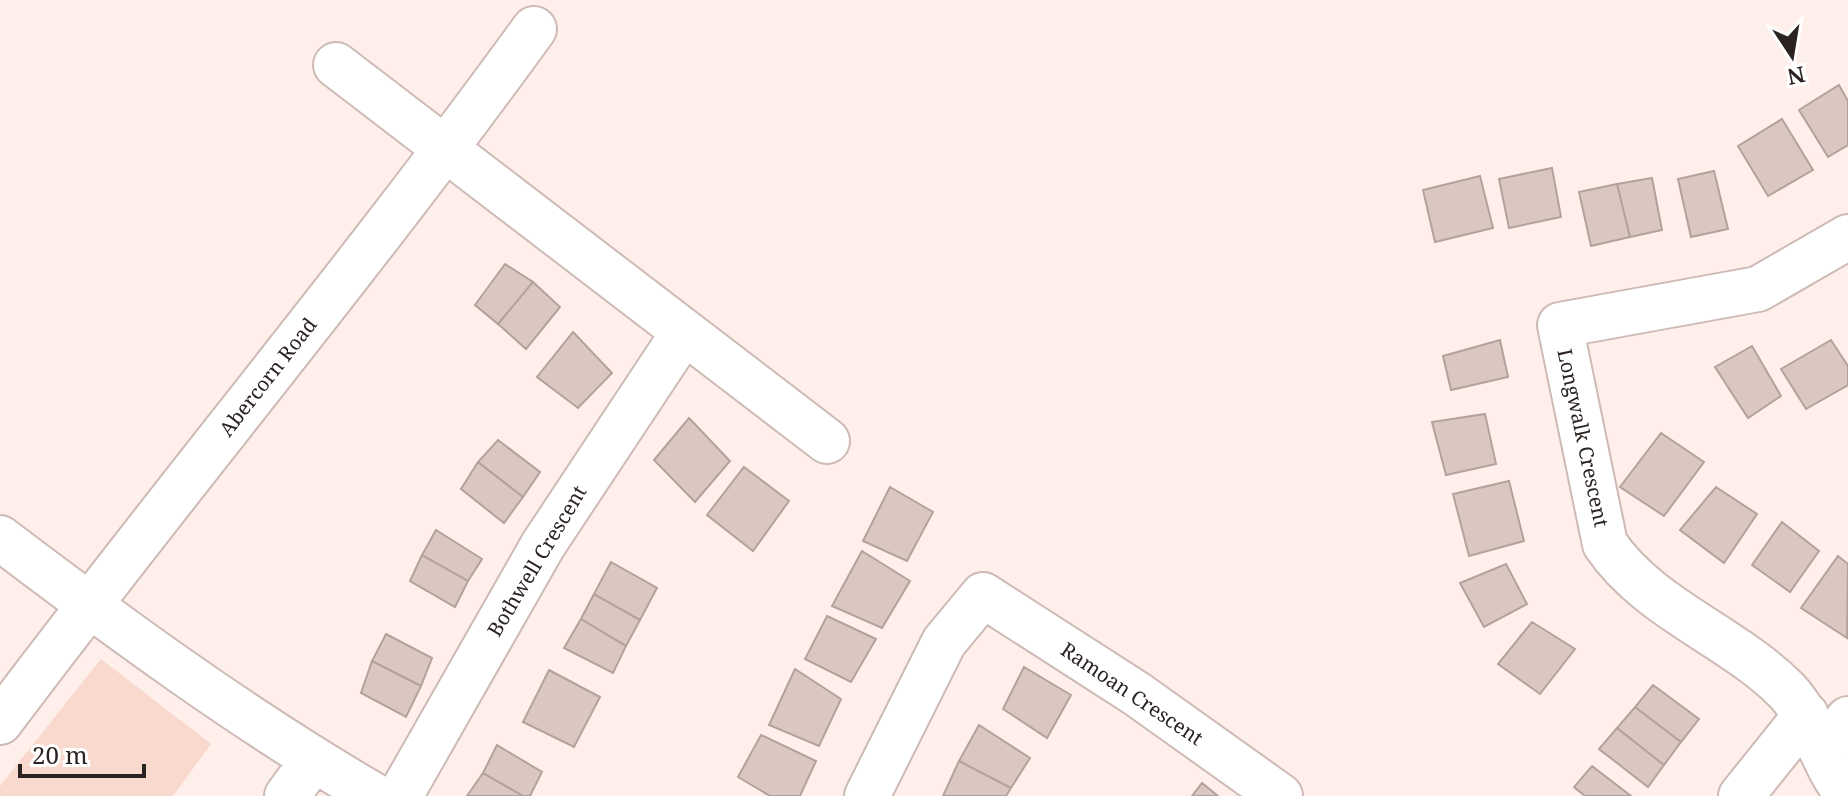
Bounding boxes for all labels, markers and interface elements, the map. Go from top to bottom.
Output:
north arrow [1752,16,1832,96]
text: N [1785,60,1808,93]
street label: Abercorn Road [213,312,322,442]
street label: Longwalk Crescent [1551,346,1616,529]
street label: Bothwell Crescent [481,480,592,641]
street label: Ramoan Crescent [1056,636,1209,751]
scale bar [20,728,144,778]
text: 20 m [32,738,88,771]

